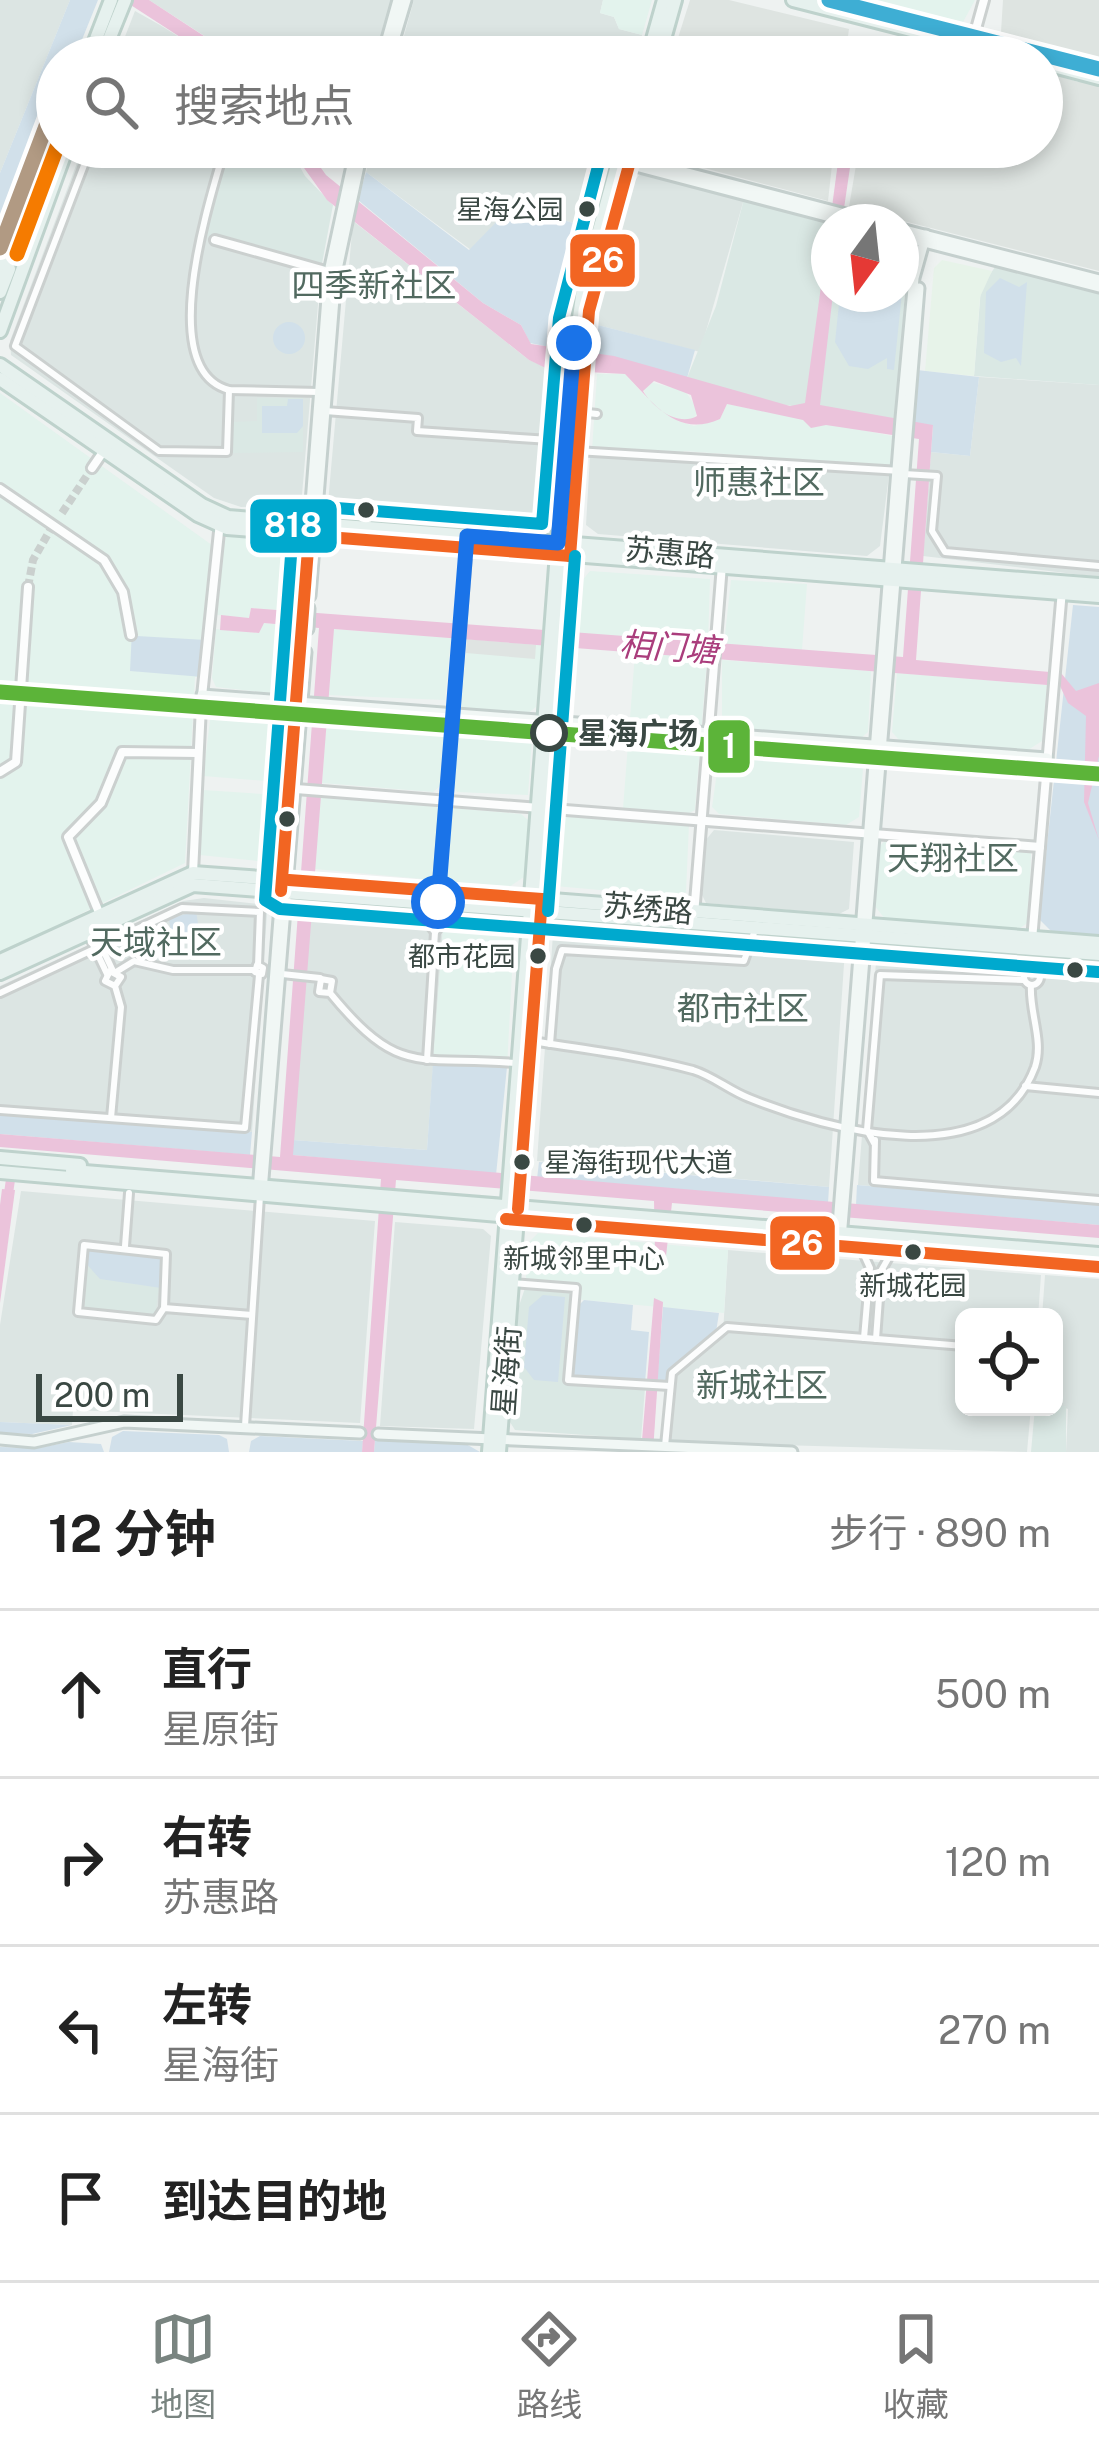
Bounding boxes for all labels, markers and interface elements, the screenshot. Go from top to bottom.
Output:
search box [36,36,1063,168]
icon: search [78,69,144,135]
text: 搜索地点 [174,79,354,132]
place label: 星海公园 [456,193,564,225]
marker: 星海公园 [576,198,598,220]
north arrow [811,204,919,312]
line badge: 26 [568,232,637,289]
text: 26 [582,241,624,279]
district label: 四季新社区 [292,266,457,304]
route end [547,316,601,370]
district label: 师惠社区 [693,463,825,501]
line badge: 818 [248,497,339,555]
unlabelled marker [355,499,377,521]
text: 818 [264,506,322,544]
street label: 苏惠路 [624,530,716,574]
water label: 相门塘 [618,625,725,670]
place label: 星海广场 [578,715,698,751]
marker: 星海广场 [532,716,566,750]
line badge: 1 [706,718,752,775]
text: 1 [722,727,736,765]
unlabelled marker [276,808,298,830]
district label: 天翔社区 [887,839,1019,877]
route start [411,875,465,929]
street label: 苏绣路 [602,886,694,930]
district label: 天域社区 [90,923,222,961]
place label: 都市花园 [408,940,516,972]
marker: 都市花园 [527,945,549,967]
unlabelled marker [1064,959,1086,981]
district label: 都市社区 [677,989,809,1027]
place label: 星海街现代大道 [544,1146,733,1178]
marker: 星海街现代大道 [511,1151,533,1173]
marker: 新城邻里中心 [573,1214,595,1236]
line badge: 26 [768,1214,837,1272]
text: 26 [781,1224,823,1262]
marker: 新城花园 [902,1241,924,1263]
place label: 新城邻里中心 [503,1242,665,1274]
place label: 新城花园 [859,1269,967,1301]
map controls [955,1308,1063,1416]
button: locate [955,1308,1063,1416]
street label: 星海街 [485,1325,527,1417]
district label: 新城社区 [696,1366,828,1404]
scale bar [36,1368,183,1421]
text: 200 m [54,1376,150,1414]
text: 12 分钟 [48,1504,216,1563]
text: 步行 · 890 m [829,1510,1051,1556]
text: 直行 [162,1642,252,1695]
icon: ahead [48,1661,114,1727]
text: 500 m [935,1671,1051,1717]
text: 星原街 [162,1706,279,1752]
text: 右转 [162,1810,252,1863]
icon: right [48,1829,114,1895]
text: 120 m [945,1839,1051,1885]
text: 苏惠路 [162,1874,279,1920]
text: 左转 [162,1978,252,2031]
icon: left [48,1997,114,2063]
text: 270 m [938,2007,1051,2053]
text: 星海街 [162,2042,279,2088]
icon: arrive [48,2165,114,2231]
text: 到达目的地 [162,2174,387,2227]
tab: 地图 [150,2306,216,2426]
tab: 路线 [516,2306,582,2426]
tab: 收藏 [883,2306,949,2426]

